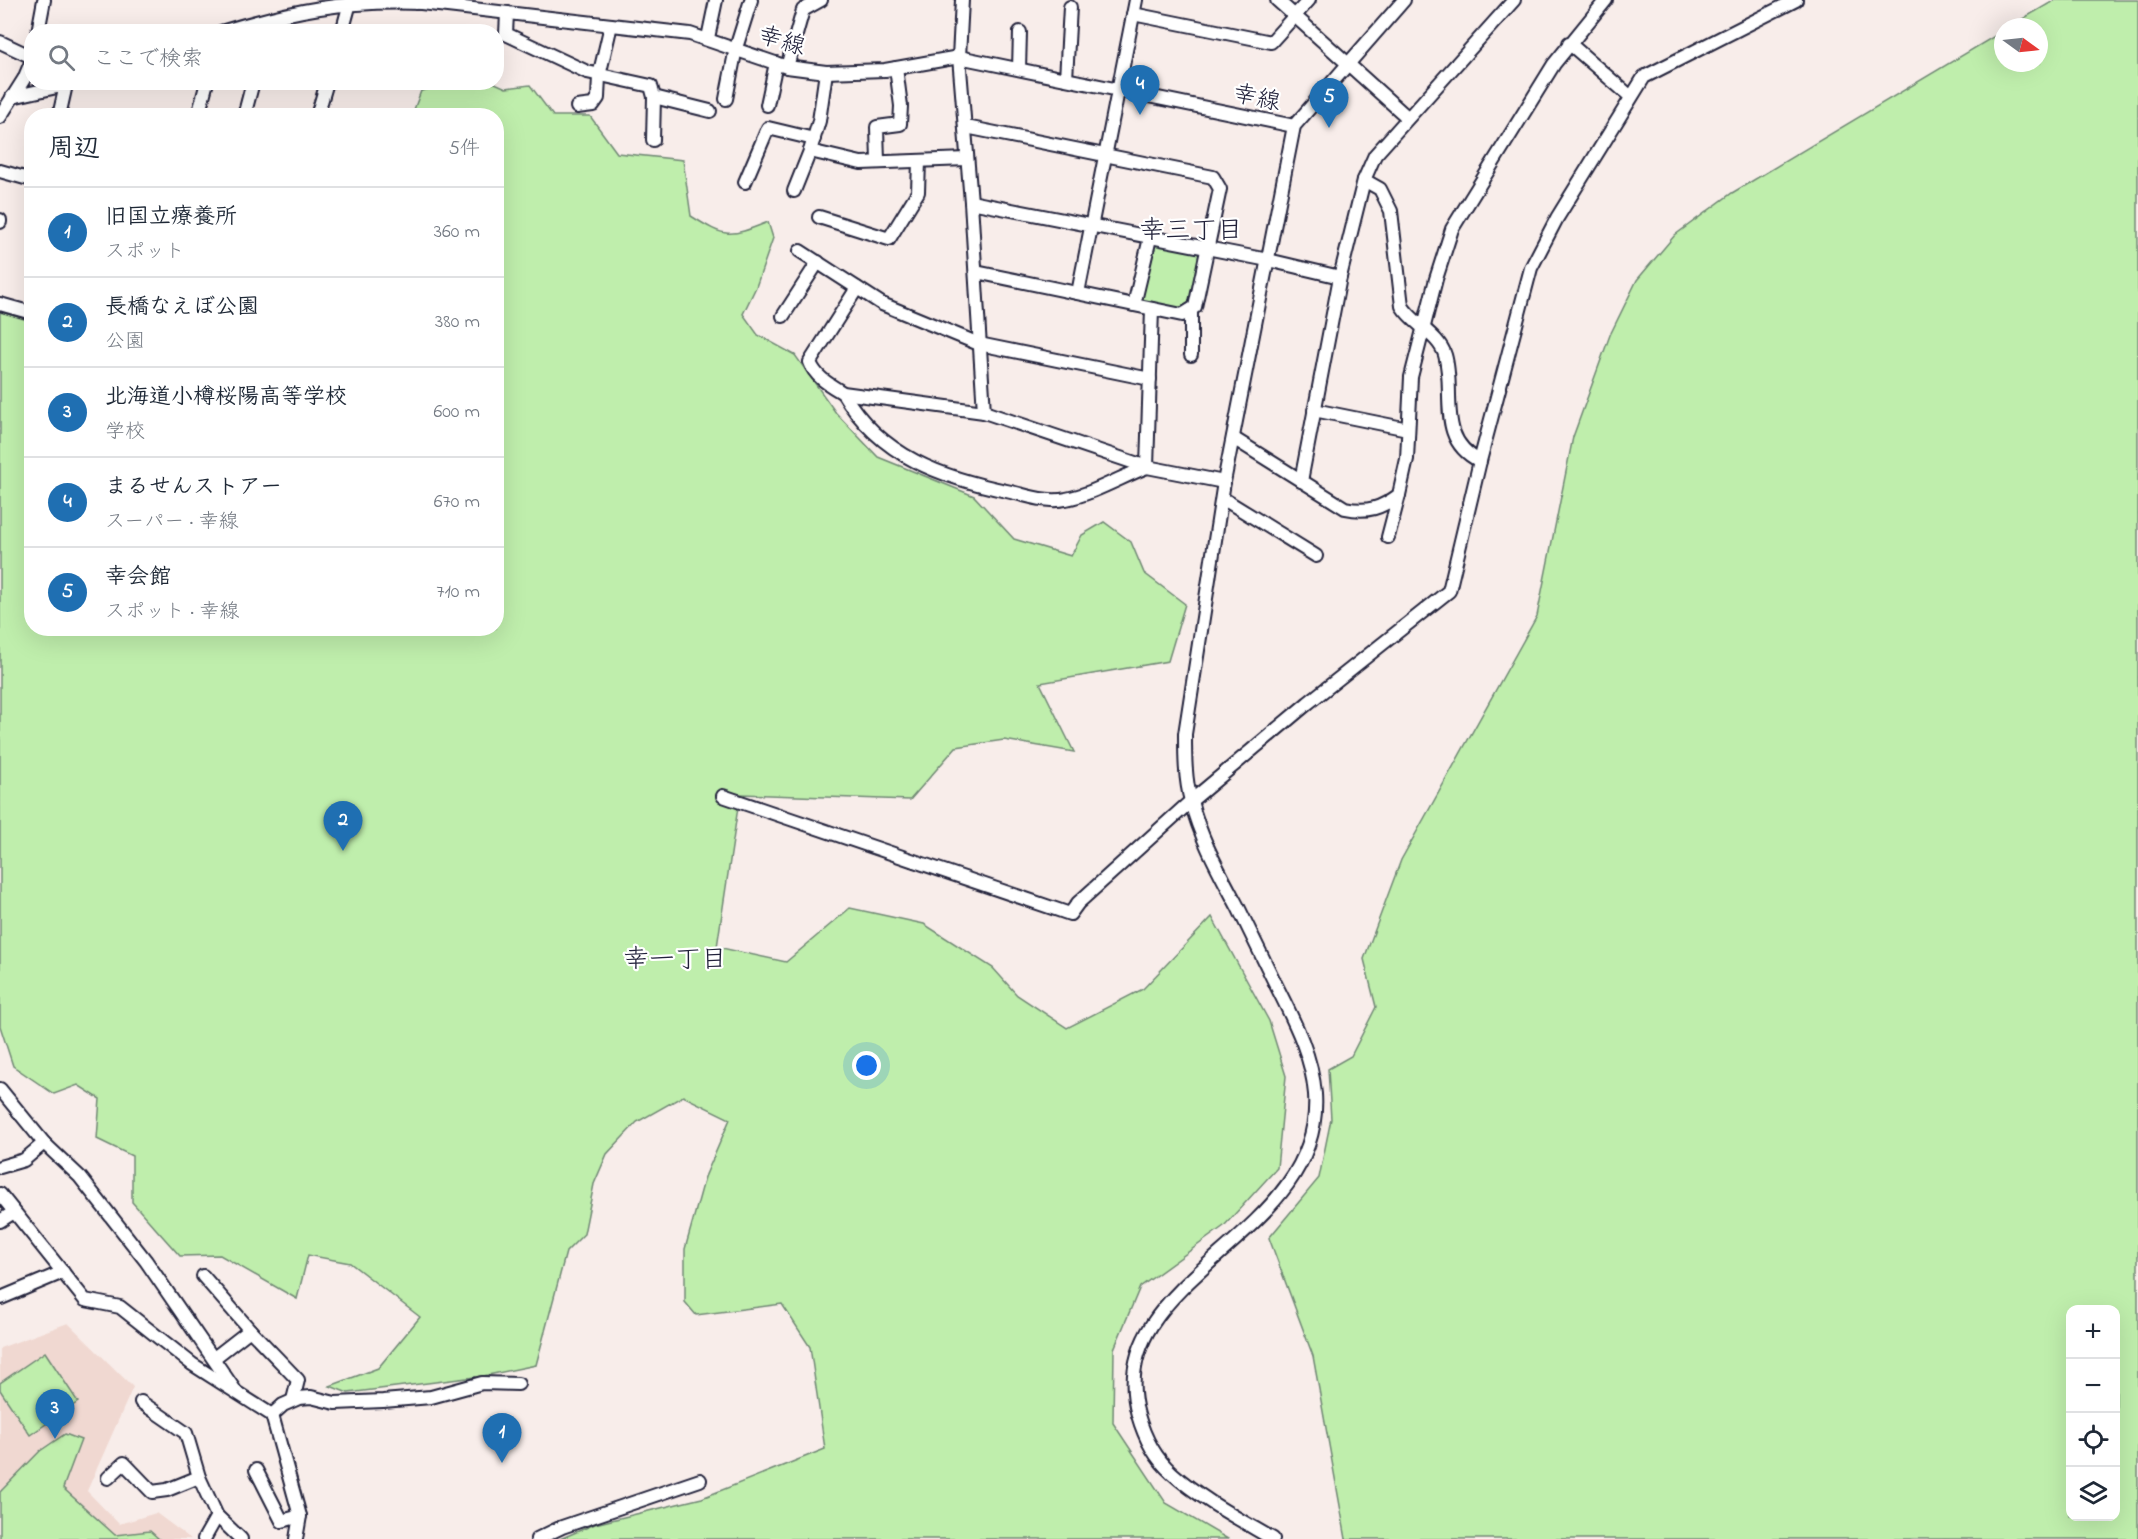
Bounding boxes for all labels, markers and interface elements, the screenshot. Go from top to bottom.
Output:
north arrow [1994,18,2048,72]
street label: 幸線 [753,19,809,66]
search box [24,24,504,90]
icon: search [45,41,78,74]
text: ここで検索 [93,44,203,76]
pin: 4 [1120,66,1160,115]
street label: 幸線 [1229,77,1284,122]
pin: 5 [1310,78,1348,128]
text: 周辺 [48,131,100,169]
text: 5件 [449,135,480,164]
text: 旧国立療養所 [105,202,237,234]
district label: 幸三丁目 [1139,213,1243,251]
text: 1 [64,218,71,247]
text: 360 m [434,218,480,247]
text: スポット [105,238,185,267]
text: 長橋なえぼ公園 [105,292,259,324]
text: 2 [63,308,72,337]
text: 380 m [435,308,480,337]
text: 公園 [105,328,145,357]
text: 北海道小樽桜陽高等学校 [105,382,347,414]
text: 3 [63,398,72,427]
text: 600 m [433,398,480,427]
text: 学校 [105,418,145,447]
text: まるせんストアー [105,472,282,504]
text: 4 [63,488,72,517]
text: 670 m [434,488,480,517]
text: スーパー · 幸線 [105,508,238,537]
text: 幸会館 [105,562,171,594]
text: 5 [62,578,73,607]
text: 710 m [436,578,480,607]
text: スポット · 幸線 [105,598,239,627]
pin: 2 [324,802,362,851]
district label: 幸一丁目 [623,942,727,980]
your location [852,1051,881,1080]
map controls [2066,1305,2120,1521]
button: + [2066,1305,2120,1359]
button: − [2066,1359,2120,1413]
pin: 3 [36,1390,74,1439]
button: locate [2066,1413,2120,1467]
pin: 1 [482,1414,522,1463]
button: layers [2066,1467,2120,1521]

